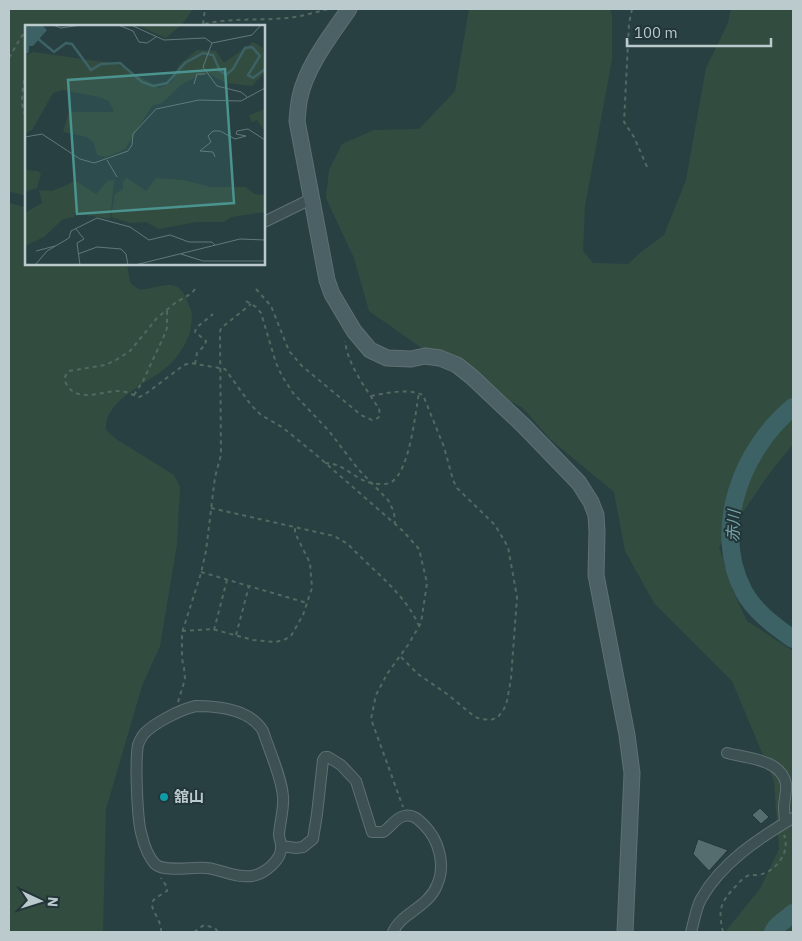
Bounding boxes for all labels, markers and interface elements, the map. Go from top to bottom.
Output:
scale bar [627,15,771,47]
text: 100 m [634,23,678,42]
inset map [25,25,265,265]
water label: 赤川 [722,508,744,543]
place label: 舘山 [174,787,204,806]
marker: 舘山 [158,791,170,803]
north arrow [15,876,65,926]
text: N [44,896,62,908]

